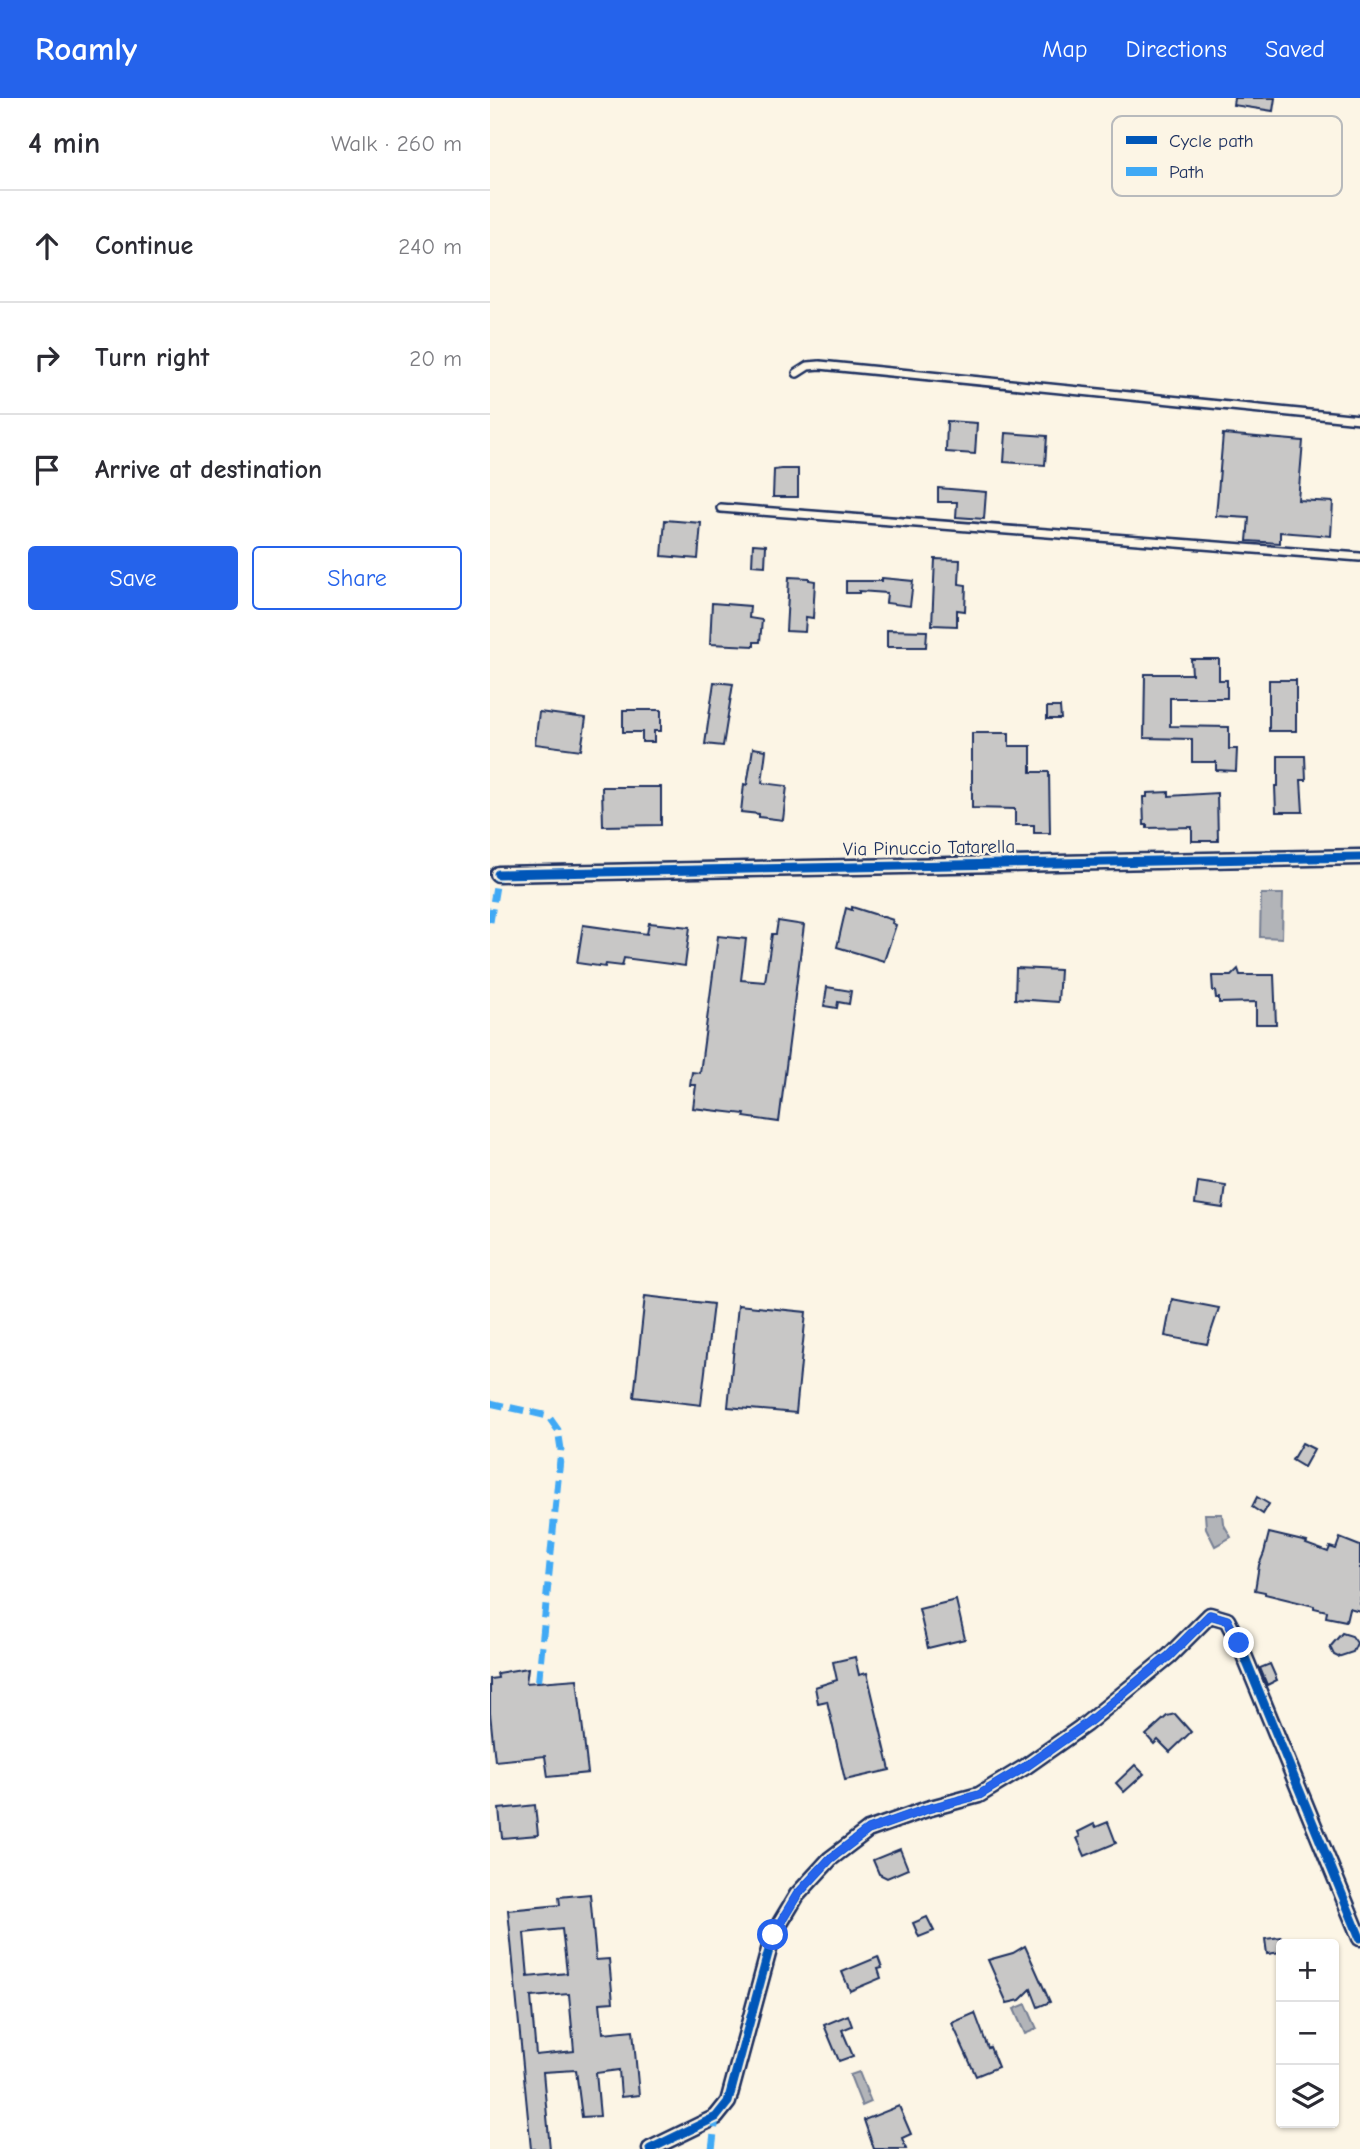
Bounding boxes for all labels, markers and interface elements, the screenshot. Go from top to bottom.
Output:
text: Roamly [35,30,137,68]
text: Map [1042,35,1088,63]
text: Directions [1126,35,1227,63]
text: Saved [1265,35,1325,63]
legend [1112,116,1342,196]
text: 4 min [28,126,100,161]
text: Walk · 260 m [331,130,462,157]
text: Cycle path [1169,130,1254,152]
text: Path [1169,161,1204,183]
icon: ahead [28,227,66,265]
text: Continue [95,231,193,261]
text: 240 m [398,233,462,260]
icon: right [28,339,66,377]
text: Turn right [95,343,209,373]
text: 20 m [409,345,462,372]
icon: arrive [28,451,66,489]
text: Arrive at destination [95,455,322,485]
button: Save [28,546,238,610]
button: Share [252,546,462,610]
street label: Via Pinuccio Tatarella [843,835,1015,861]
route end [1223,1627,1254,1658]
route start [757,1919,788,1950]
map controls [1276,1939,1339,2128]
button: + [1276,1939,1339,2002]
button: − [1276,2002,1339,2065]
button: layers [1276,2065,1339,2128]

